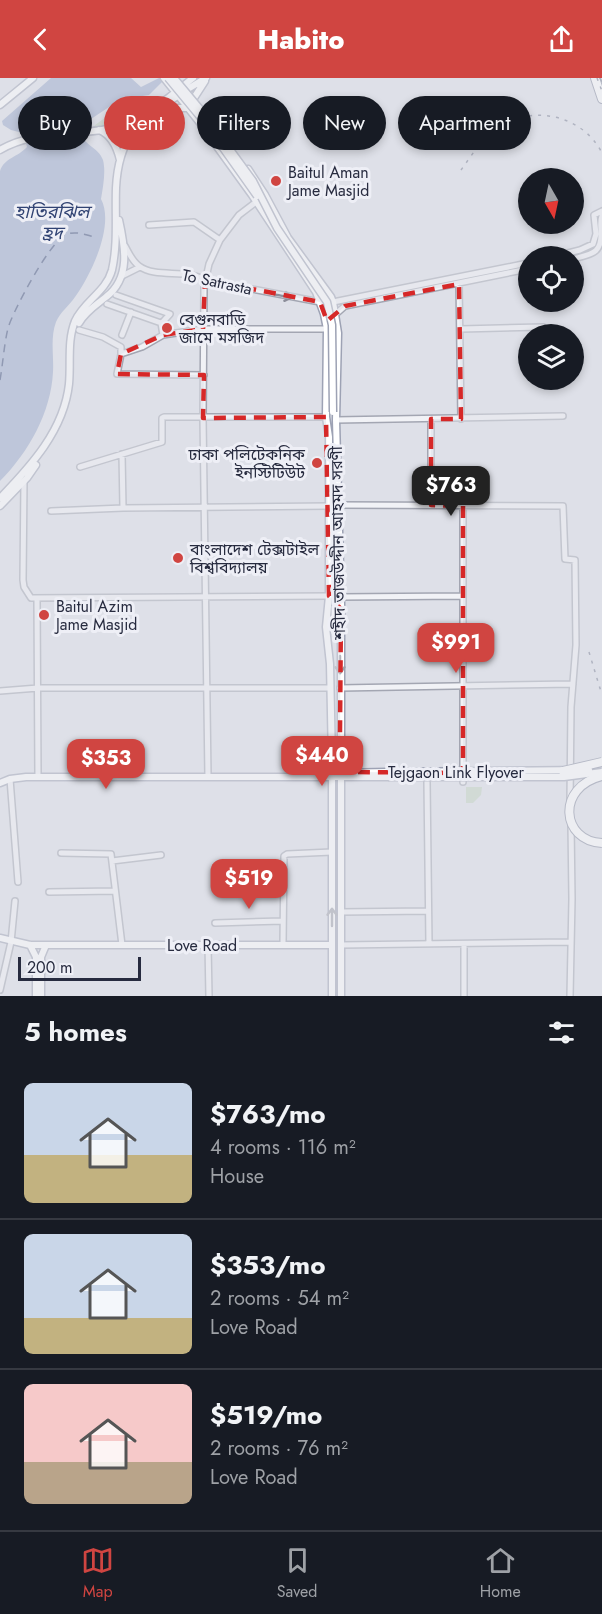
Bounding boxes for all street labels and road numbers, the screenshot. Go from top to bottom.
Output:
street label: To Satrasta [180,263,254,301]
street label: শহীদ তাজউদ্দীন আহমদ সরণী [325,445,351,641]
street label: Tejgaon Link Flyover [388,761,524,784]
street label: Love Road [167,934,237,957]

